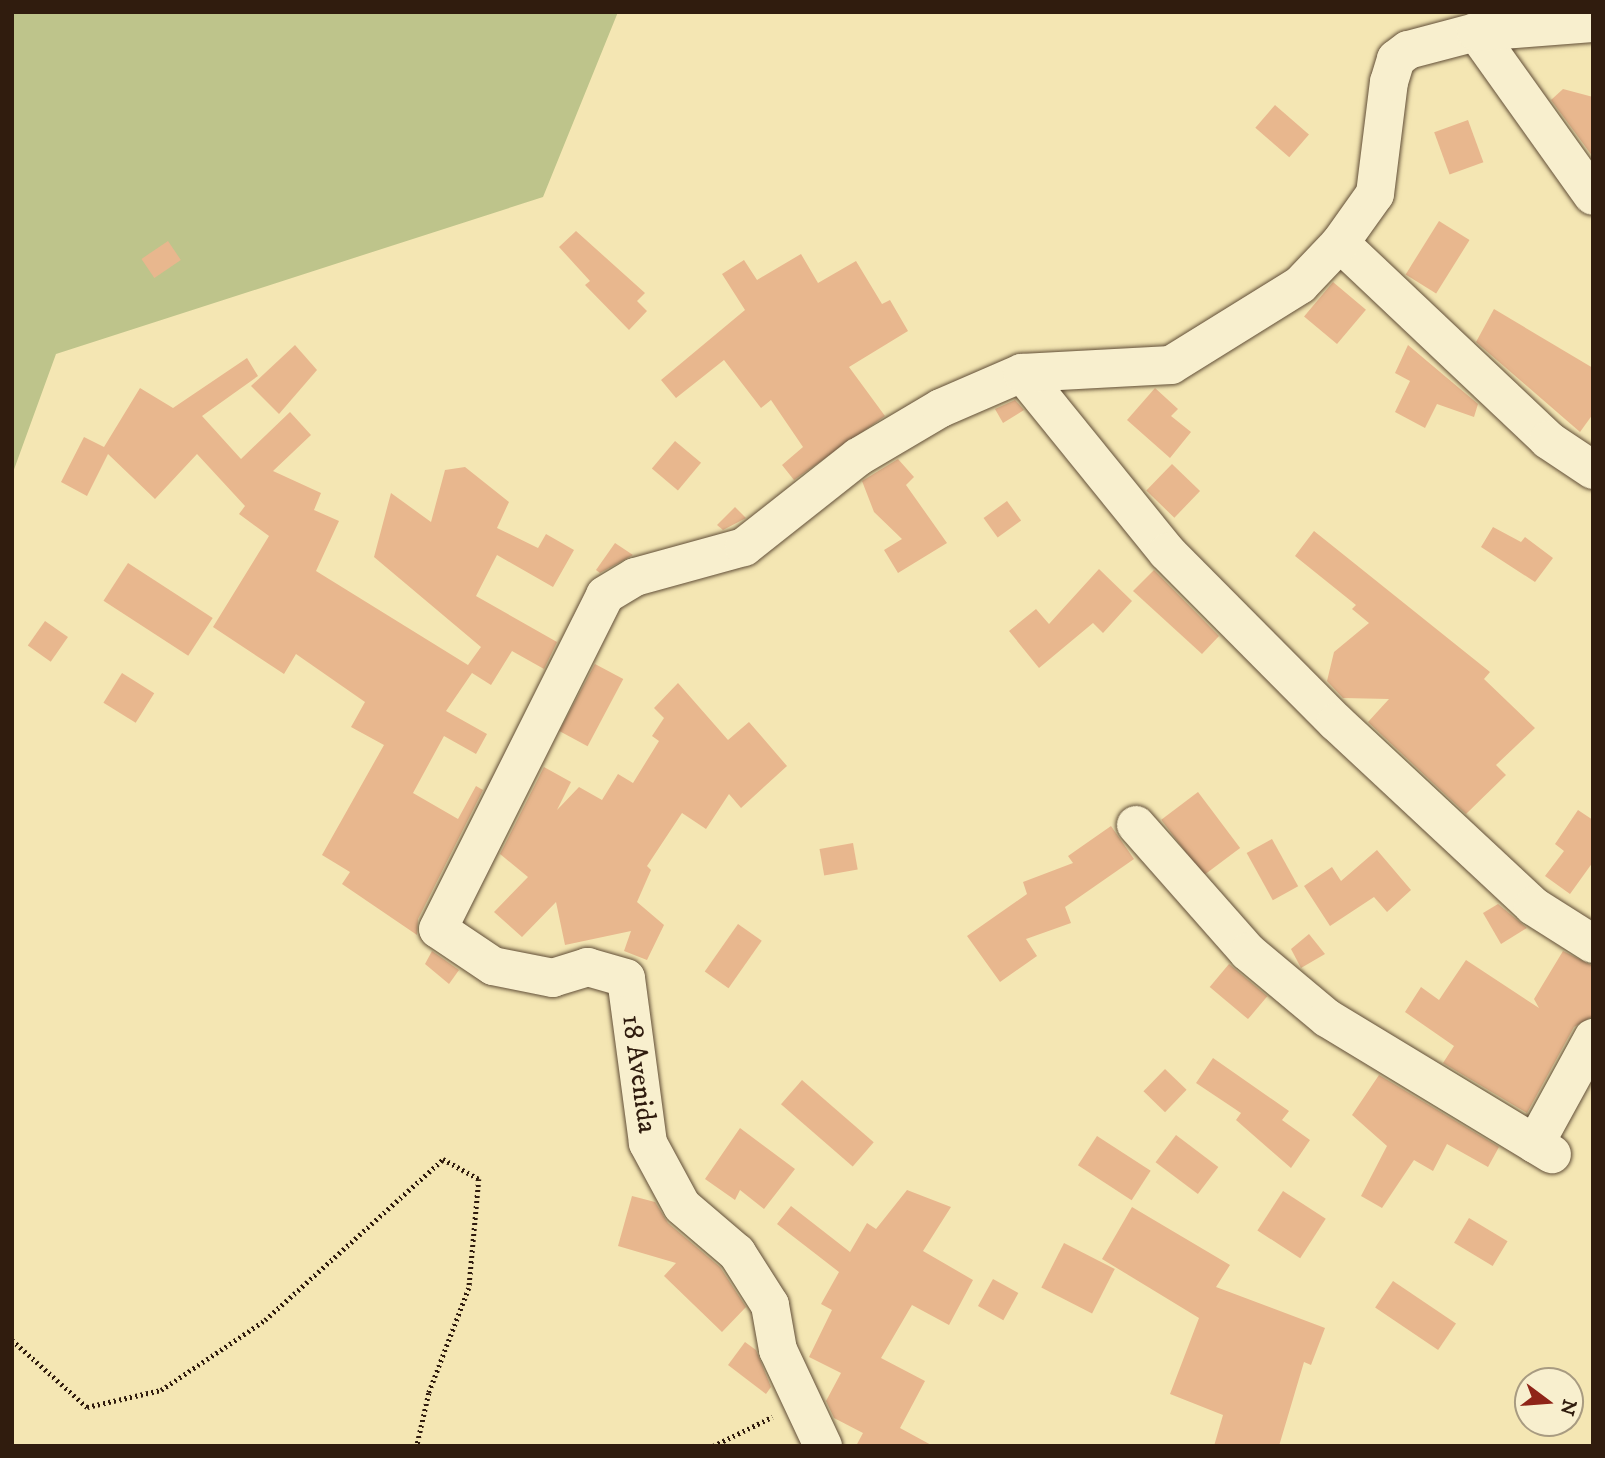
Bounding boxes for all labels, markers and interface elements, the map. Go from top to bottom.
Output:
street label: 18 Avenida [614,1013,664,1135]
north arrow [1514,1367,1584,1437]
text: N [1555,1397,1581,1418]

